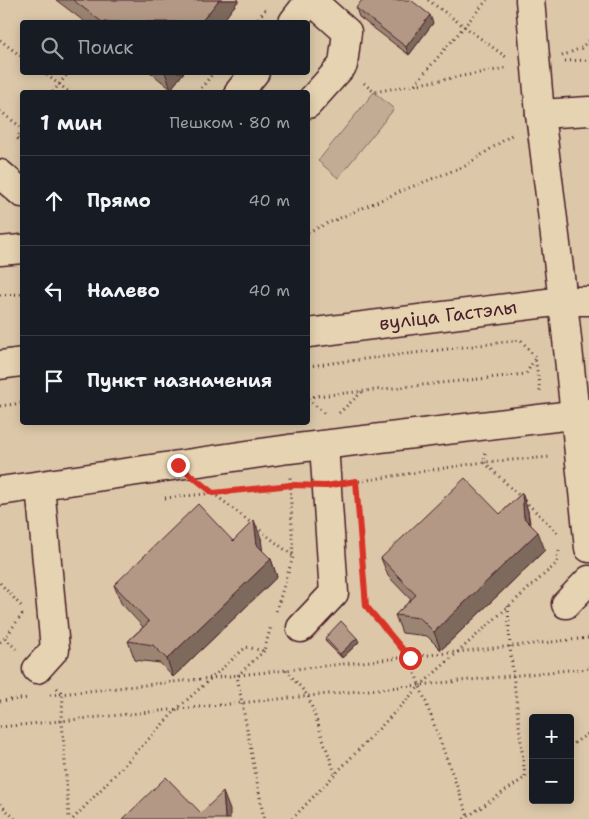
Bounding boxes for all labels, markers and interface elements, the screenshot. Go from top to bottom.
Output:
search box [20,20,310,75]
icon: search [38,34,66,62]
text: Поиск [78,35,133,60]
text: 1 мин [40,109,102,137]
text: Пешком · 80 m [169,112,290,133]
icon: ahead [40,187,68,215]
text: Прямо [87,188,151,213]
text: 40 m [248,190,290,211]
icon: left [40,277,68,305]
text: Налево [87,278,160,303]
text: 40 m [248,280,290,301]
street label: вуліца Гастэлы [378,294,518,336]
icon: arrive [40,367,68,395]
text: Пункт назначения [87,368,272,393]
route end [167,454,190,477]
route start [399,647,422,670]
map controls [529,714,574,804]
button: + [529,714,574,759]
button: − [529,759,574,804]

